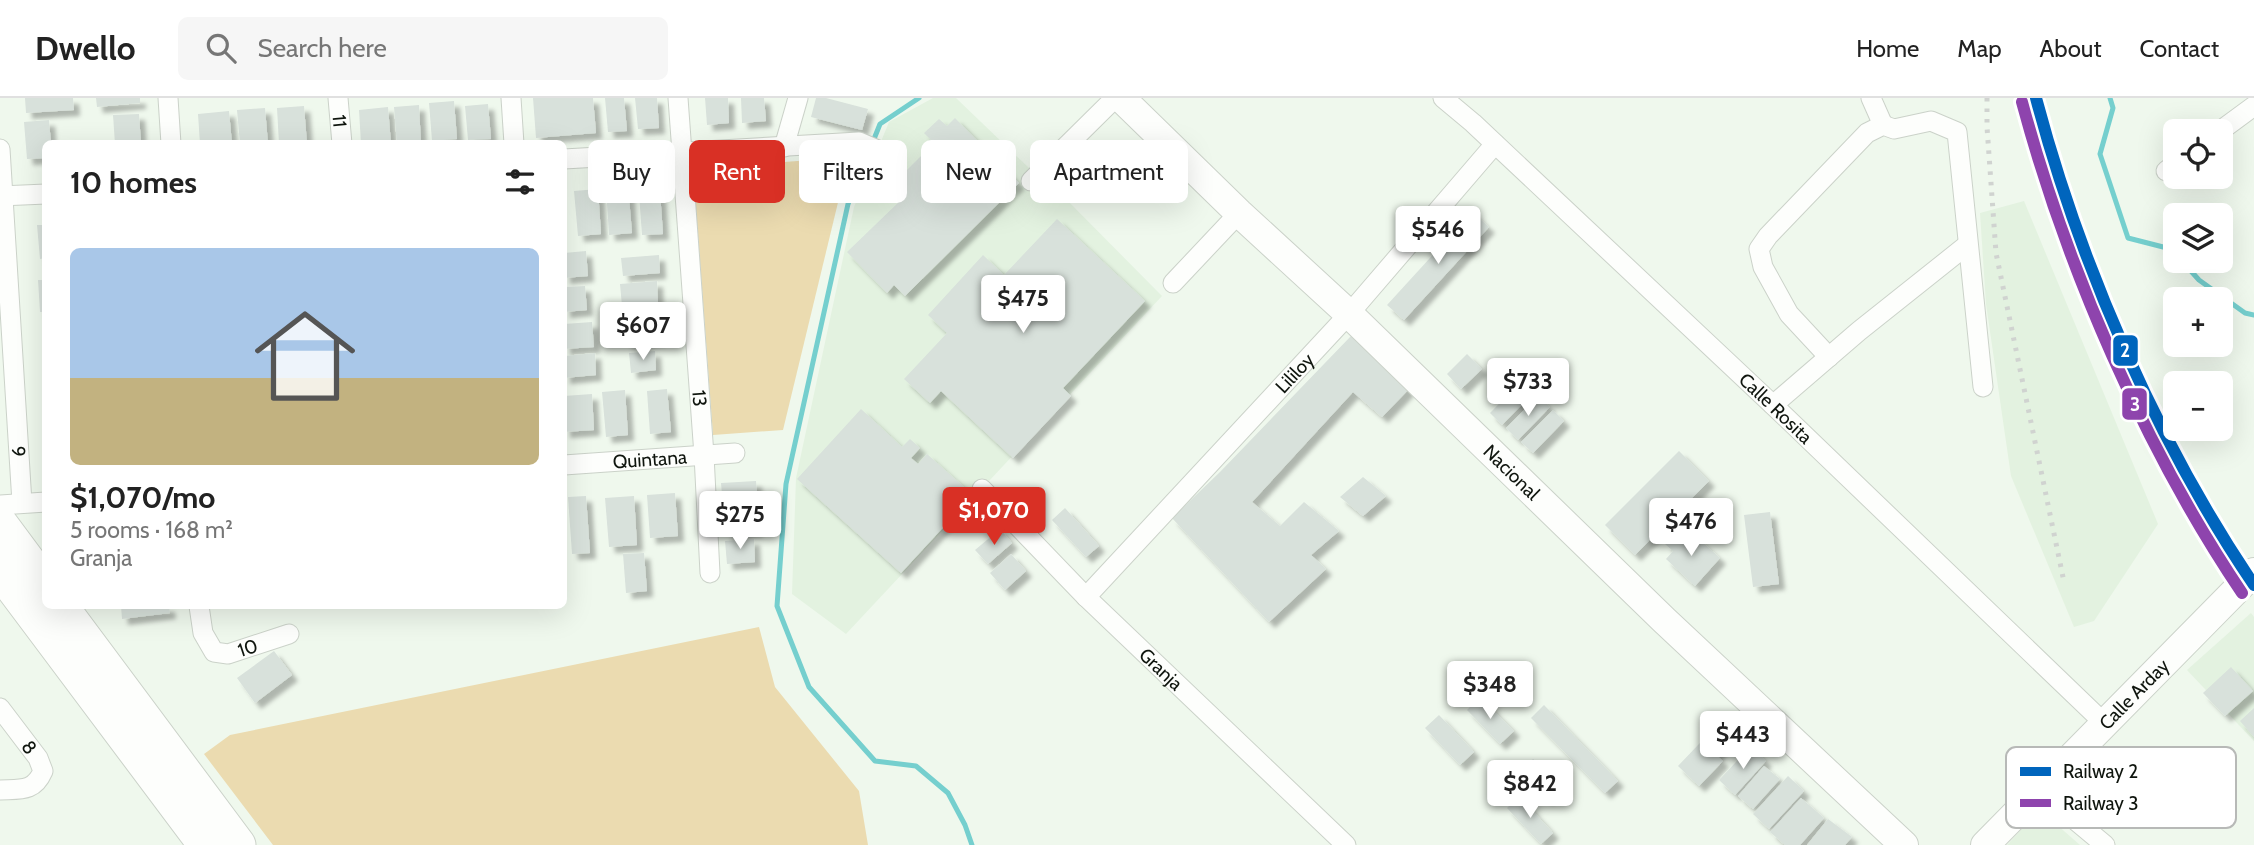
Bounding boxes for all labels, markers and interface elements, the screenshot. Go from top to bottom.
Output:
search box [178,17,668,80]
text: Dwello [35,28,136,68]
icon: search [202,29,240,67]
text: Search here [258,32,387,64]
text: Home [1856,34,1919,63]
text: Map [1957,34,2002,63]
text: About [2040,34,2102,63]
text: Contact [2140,34,2219,63]
street label: 11 [328,114,352,128]
map controls [2163,119,2233,441]
button: locate [2163,119,2233,189]
chip: Buy [588,140,675,203]
chip: Rent [689,140,785,203]
chip: Filters [799,140,907,203]
chip: New [921,140,1016,203]
chip: Apartment [1030,140,1188,203]
icon: filters [501,163,539,201]
text: 10 homes [70,164,197,201]
button: layers [2163,203,2233,273]
pin: $546 [1397,206,1479,266]
text: $546 [1412,215,1464,243]
pin: $475 [982,275,1064,335]
text: $475 [997,284,1049,312]
button: + [2163,287,2233,357]
icon: home [242,293,368,419]
pin: $607 [602,302,684,362]
text: $607 [616,311,670,339]
line badge: 2 [2112,334,2139,367]
text: 2 [2120,339,2130,362]
street label: Lililoy [1270,348,1319,398]
pin: $733 [1487,358,1569,418]
text: $733 [1503,367,1553,395]
street label: Calle Rosita [1734,368,1817,448]
button: − [2163,371,2233,441]
line badge: 3 [2121,387,2148,421]
street label: 13 [688,389,712,407]
text: 3 [2130,393,2140,416]
street label: Nacional [1479,440,1545,505]
street label: 9 [7,445,31,458]
street label: Quintana [612,445,688,473]
text: $1,070/mo [70,479,215,516]
pin: $1,070 [937,488,1051,547]
pin: $275 [699,491,781,551]
text: $1,070 [959,496,1029,524]
pin: $476 [1650,498,1732,558]
text: $275 [715,500,765,528]
text: $476 [1665,507,1717,535]
text: 5 rooms · 168 m² [70,516,233,544]
text: Granja [70,544,132,572]
street label: 10 [235,634,260,662]
street label: Granja [1135,643,1188,695]
street label: Calle Arday [2094,654,2174,734]
pin: $348 [1449,662,1531,721]
text: $348 [1463,670,1517,698]
pin: $443 [1702,712,1784,771]
text: $443 [1716,720,1770,748]
street label: 8 [17,735,42,759]
legend [2006,747,2236,828]
pin: $842 [1489,760,1571,820]
text: Railway 2 [2063,760,2138,783]
text: $842 [1503,769,1557,797]
text: Railway 3 [2063,792,2139,815]

